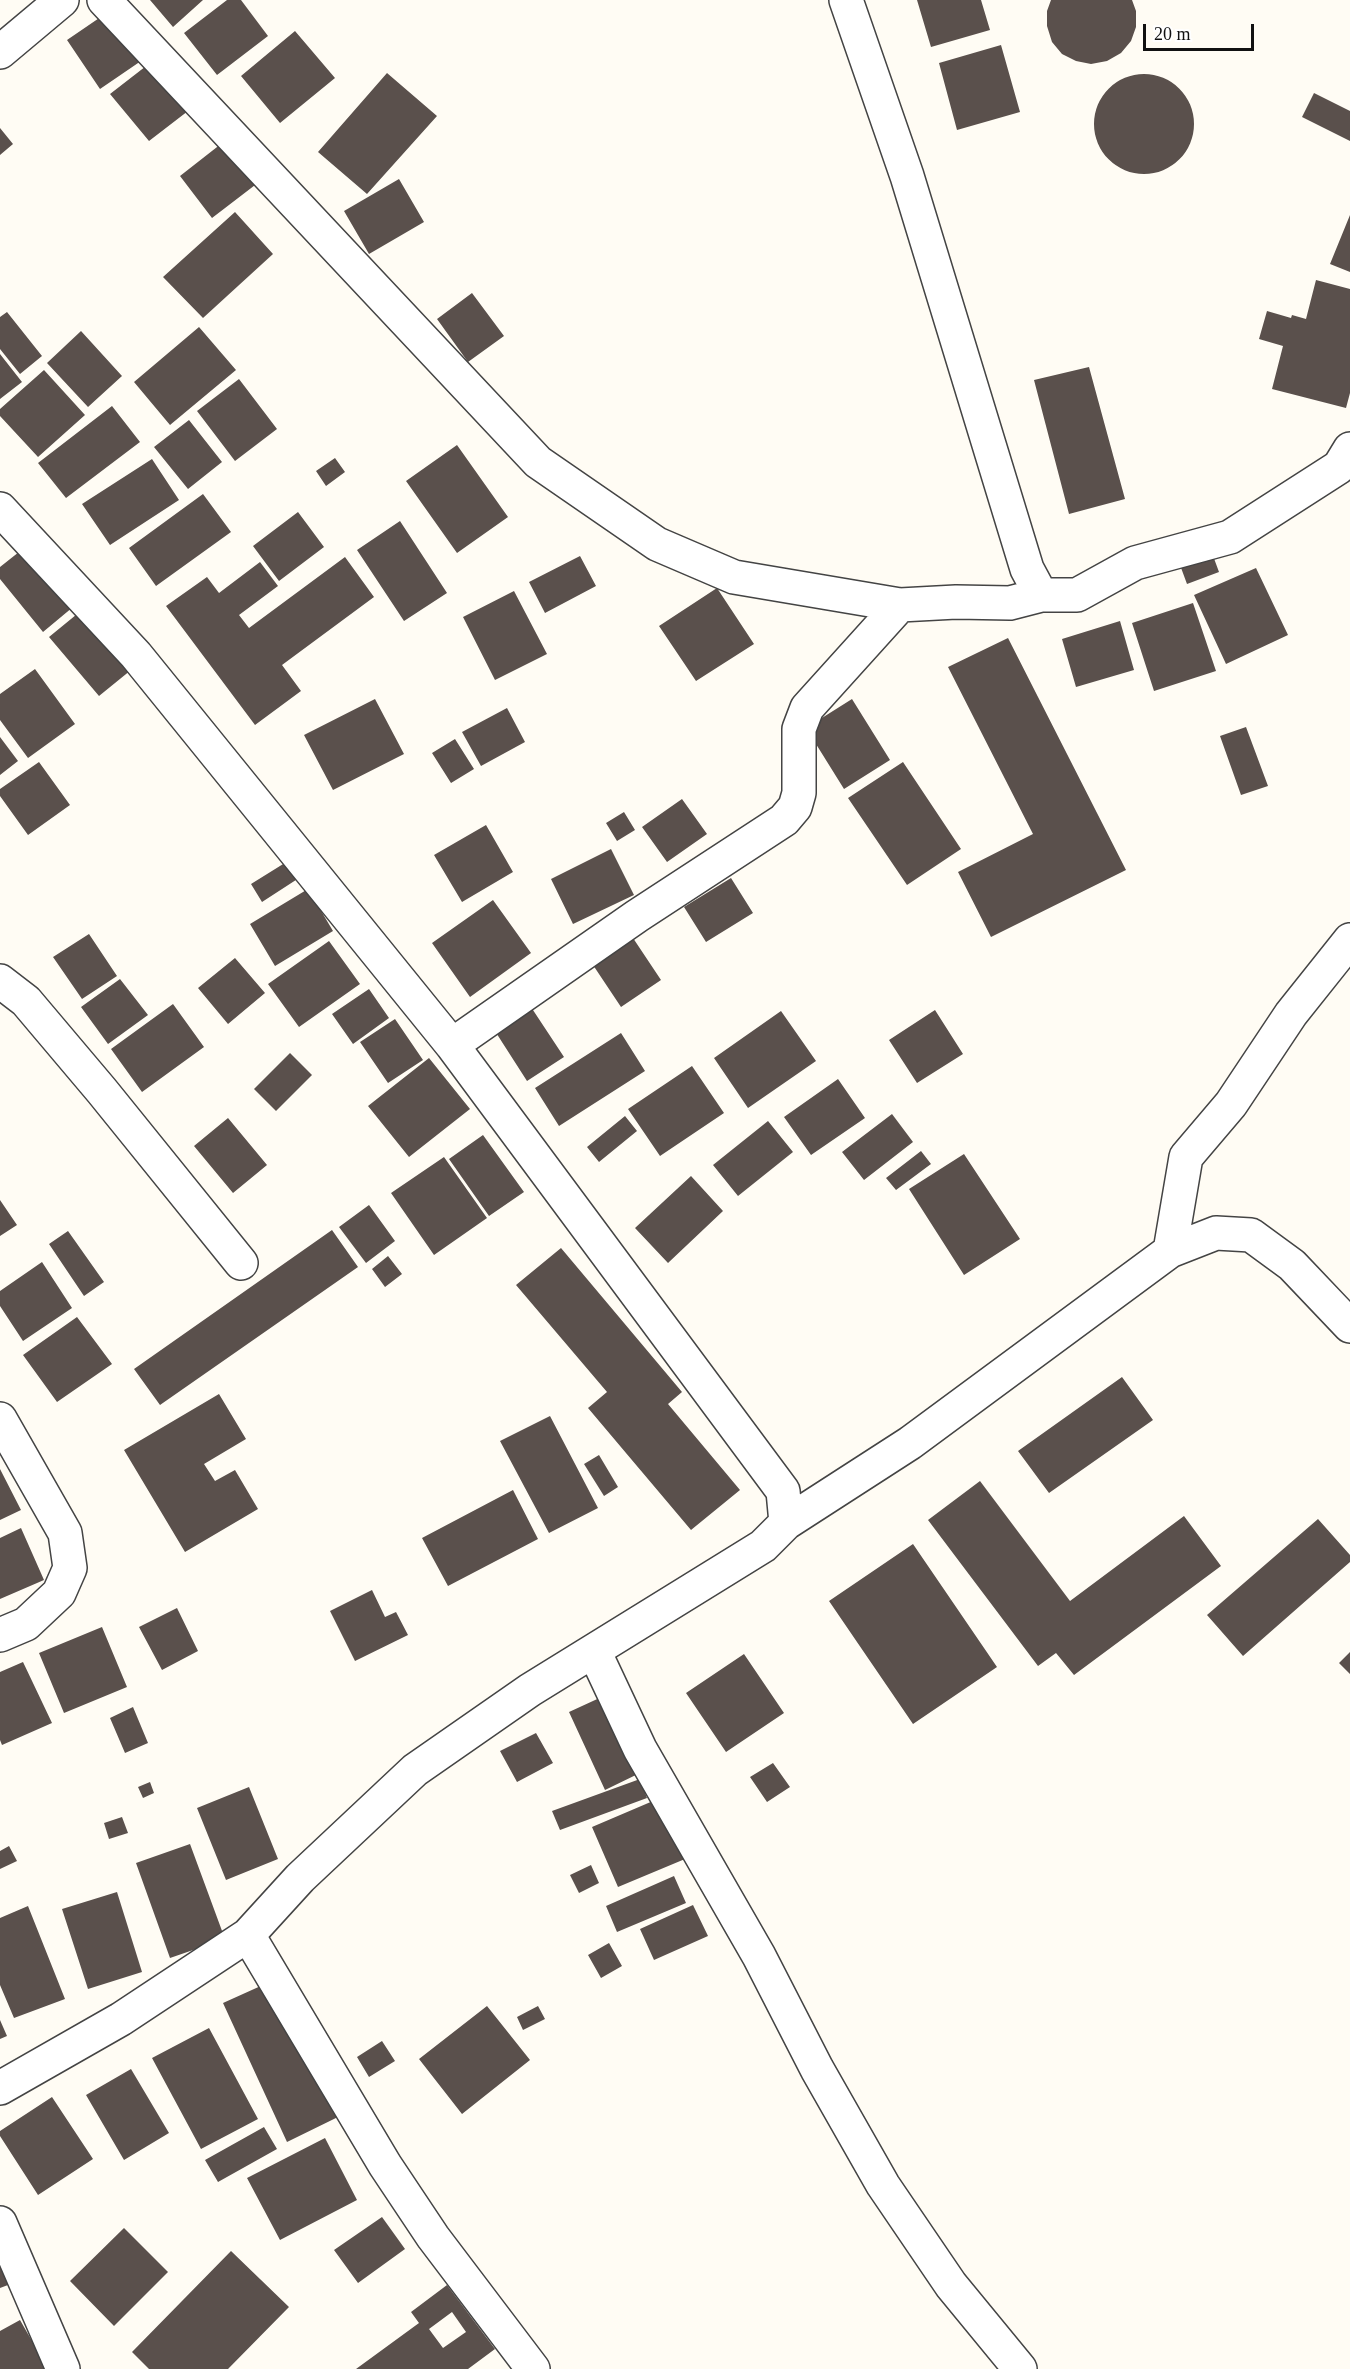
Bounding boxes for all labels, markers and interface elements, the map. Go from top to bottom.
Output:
scale bar [1146,12,1257,50]
text: 20 m [1154,24,1191,44]

